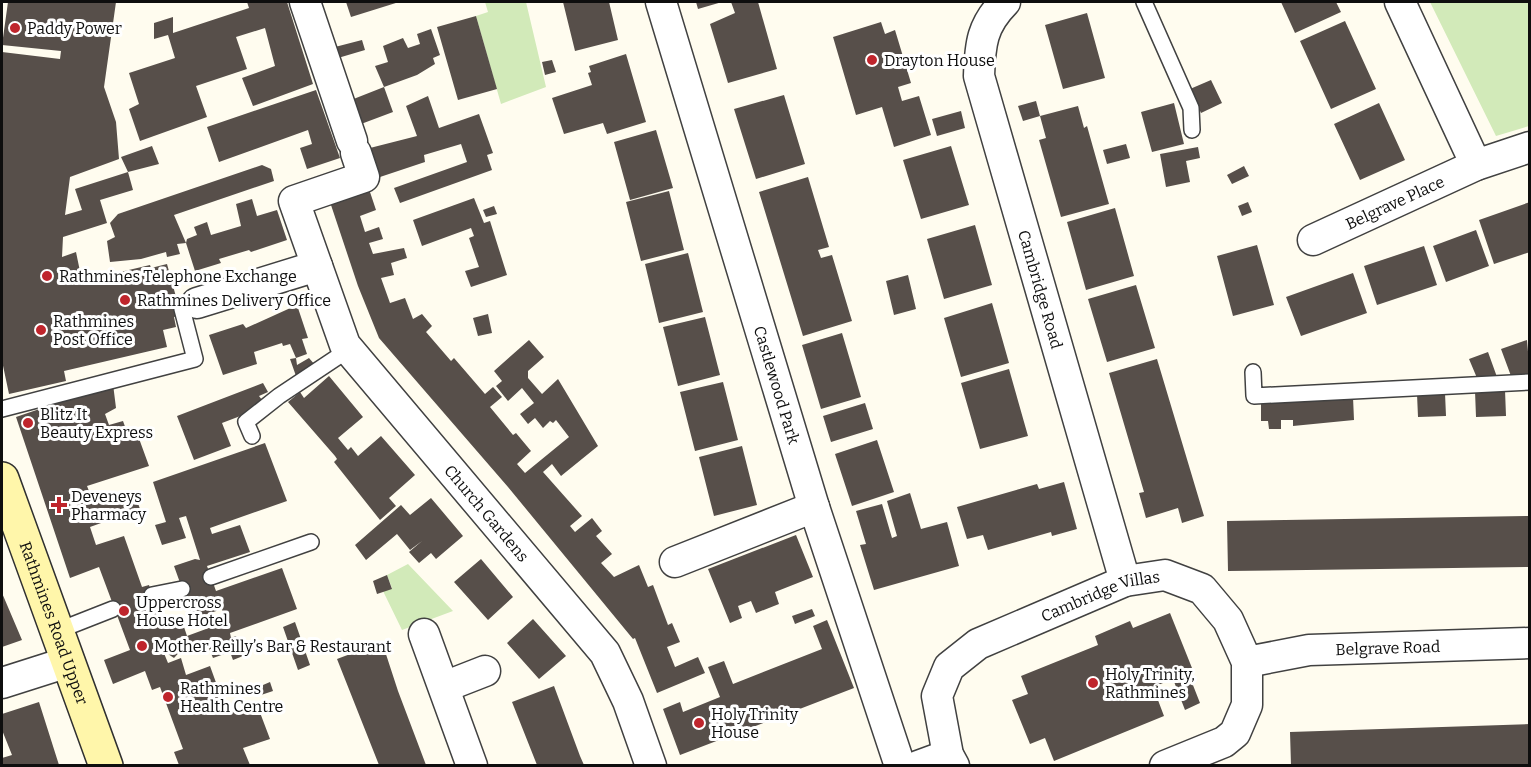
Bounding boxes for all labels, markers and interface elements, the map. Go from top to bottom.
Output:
place label: Paddy Power [27,19,122,38]
marker: Paddy Power [8,21,22,35]
place label: Drayton House [884,51,995,70]
marker: Drayton House [865,53,879,67]
street label: Belgrave Place [1342,171,1447,233]
street label: Cambridge Road [1014,228,1067,351]
place label: Rathmines Telephone Exchange [59,267,297,286]
marker: Rathmines Telephone Exchange [40,269,54,283]
place label: Rathmines Delivery Office [137,291,331,310]
marker: Rathmines Delivery Office [118,293,132,307]
place label: Rathmines Post Office [53,312,134,349]
marker: Rathmines Post Office [34,323,48,337]
street label: Castlewood Park [750,323,804,446]
place label: Blitz It Beauty Express [40,405,153,442]
marker: Blitz It Beauty Express [21,416,35,430]
street label: Church Gardens [441,461,533,565]
place label: Deveneys Pharmacy [71,487,147,524]
marker: Deveneys Pharmacy [52,498,66,512]
street label: Rathmines Road Upper [16,539,92,707]
street label: Cambridge Villas [1038,566,1161,625]
place label: Uppercross House Hotel [136,593,228,630]
marker: Uppercross House Hotel [117,604,131,618]
street label: Belgrave Road [1335,636,1441,659]
place label: Mother Reilly’s Bar & Restaurant [154,637,392,656]
marker: Mother Reilly’s Bar & Restaurant [135,639,149,653]
place label: Holy Trinity, Rathmines [1105,665,1195,702]
marker: Holy Trinity, Rathmines [1086,676,1100,690]
place label: Rathmines Health Centre [180,679,283,716]
marker: Rathmines Health Centre [161,690,175,704]
place label: Holy Trinity House [711,705,799,742]
marker: Holy Trinity House [692,716,706,730]

